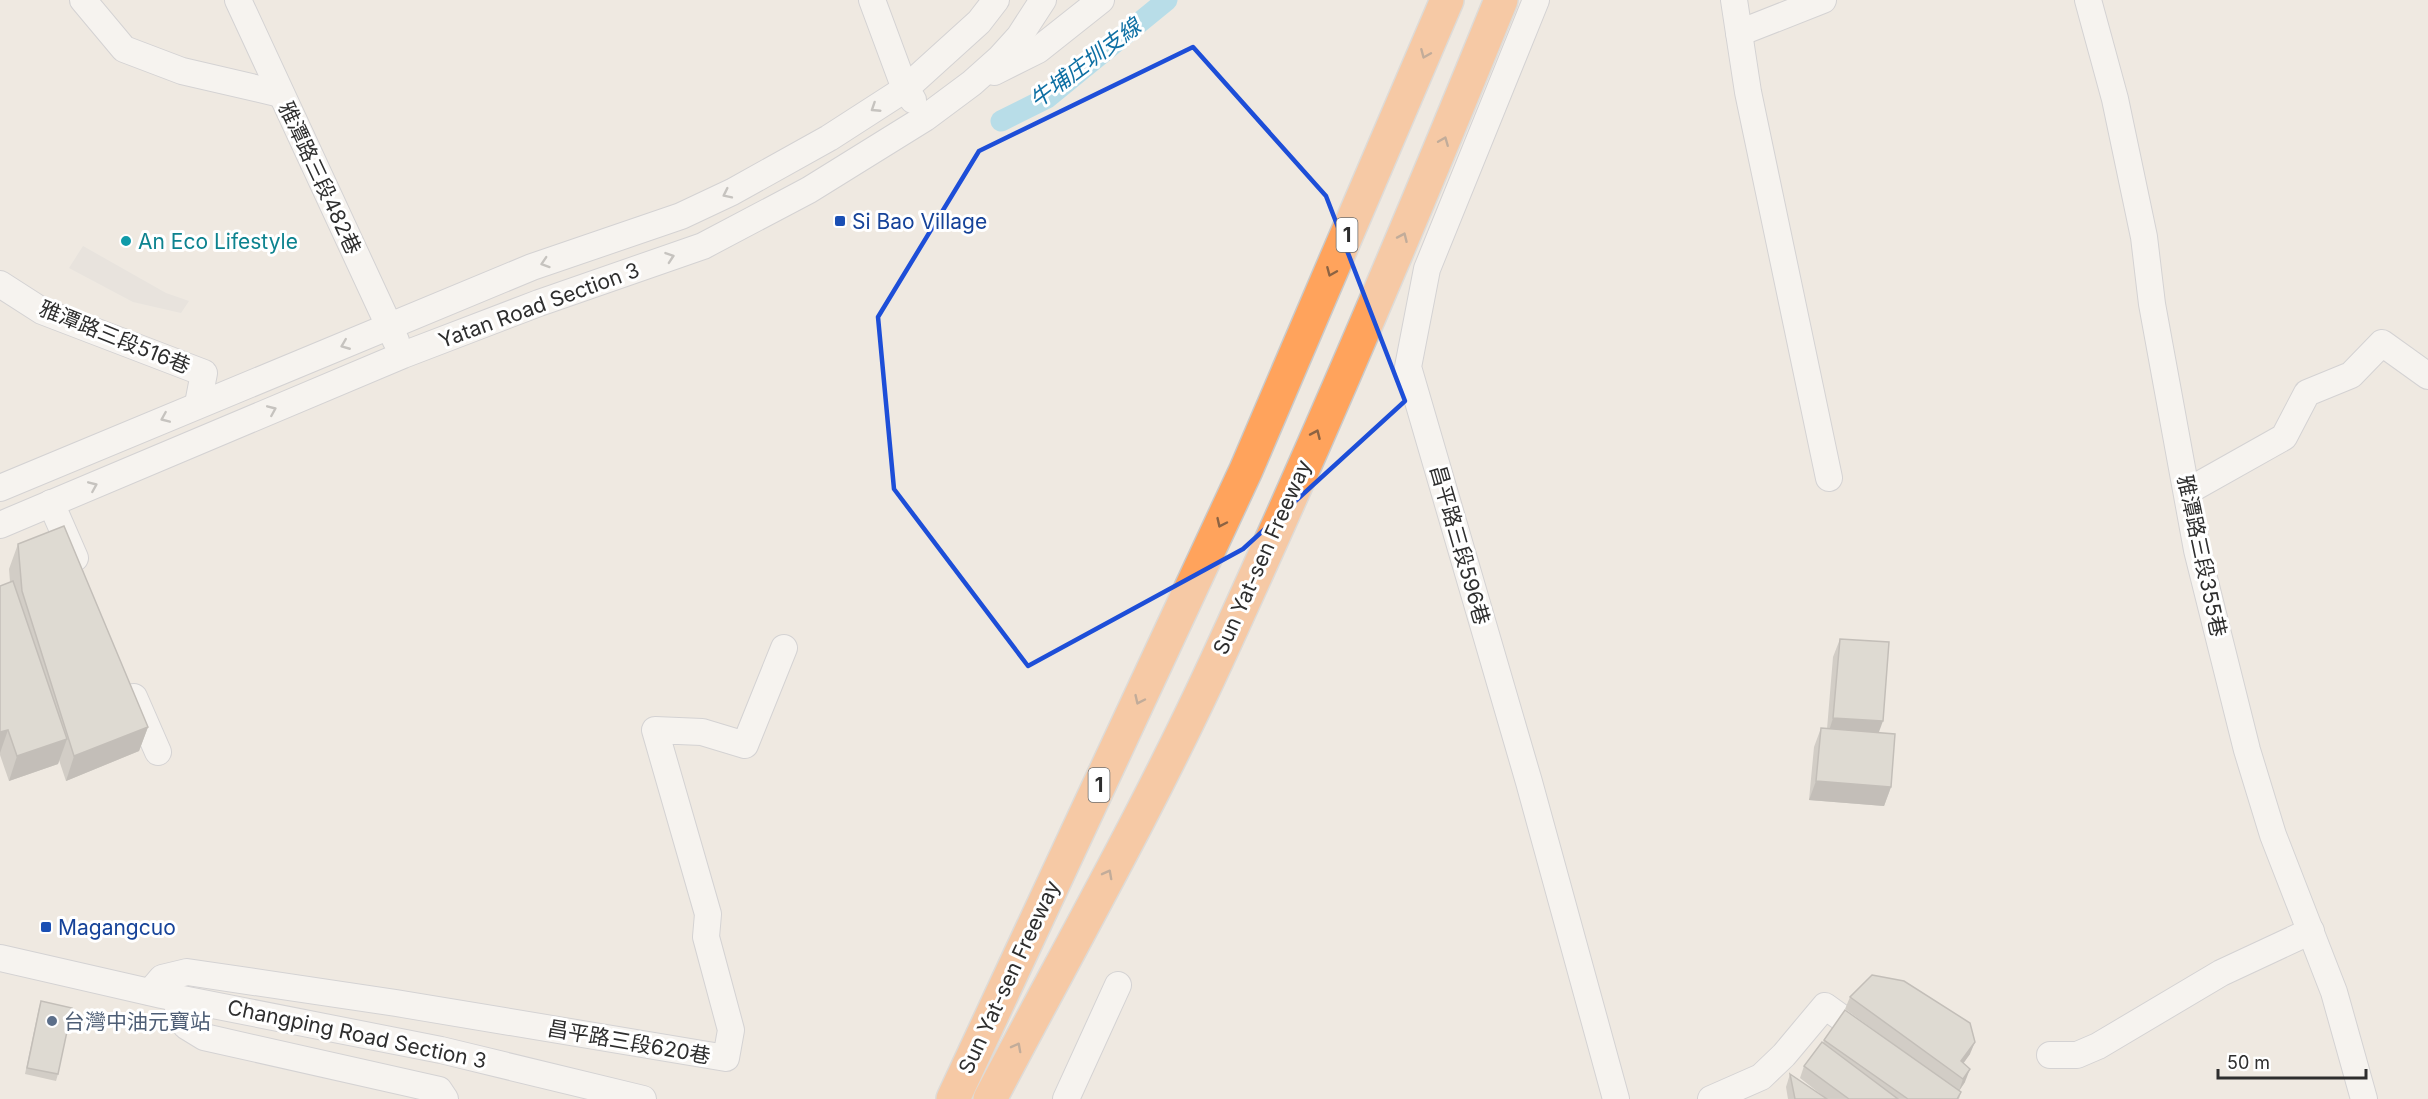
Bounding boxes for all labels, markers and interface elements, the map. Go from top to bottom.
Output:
water label: 牛埔庄圳支線 [1024,11,1148,113]
one-way arrow [1420,48,1432,59]
street label: 雅潭路三段482巷 [274,98,366,258]
one-way arrow [871,101,881,113]
one-way arrow [1437,137,1449,148]
one-way arrow [723,187,734,199]
place label: Si Bao Village [852,209,987,234]
marker: Si Bao Village [833,214,847,228]
road number: 1 [1336,218,1358,252]
place label: An Eco Lifestyle [138,229,298,254]
one-way arrow [1396,232,1408,243]
marker: An Eco Lifestyle [119,234,133,248]
one-way arrow [664,252,675,265]
one-way arrow [540,256,551,268]
street label: Yatan Road Section 3 [435,257,643,353]
one-way arrow [1326,266,1338,277]
street label: 雅潭路三段516巷 [36,295,194,379]
one-way arrow [341,338,352,350]
one-way arrow [266,405,277,417]
one-way arrow [160,411,171,423]
one-way arrow [1309,430,1321,441]
street label: Sun Yat-sen Freeway [1208,456,1316,658]
street label: 昌平路三段596巷 [1425,462,1495,628]
street label: 雅潭路三段355巷 [2173,473,2231,639]
one-way arrow [86,481,97,493]
one-way arrow [1217,517,1229,528]
one-way arrow [1134,694,1146,705]
road number: 1 [1088,768,1110,802]
one-way arrow [1100,870,1112,881]
street label: Sun Yat-sen Freeway [953,876,1065,1078]
place label: Magangcuo [58,915,176,940]
marker: Magangcuo [39,920,53,934]
street label: Changping Road Section 3 [225,994,489,1074]
place label: 台灣中油元寶站 [64,1009,211,1034]
marker: 台灣中油元寶站 [45,1014,59,1028]
street label: 昌平路三段620巷 [546,1015,712,1069]
scale bar [2218,1042,2366,1080]
one-way arrow [1010,1043,1021,1053]
text: 50 m [2227,1052,2270,1073]

